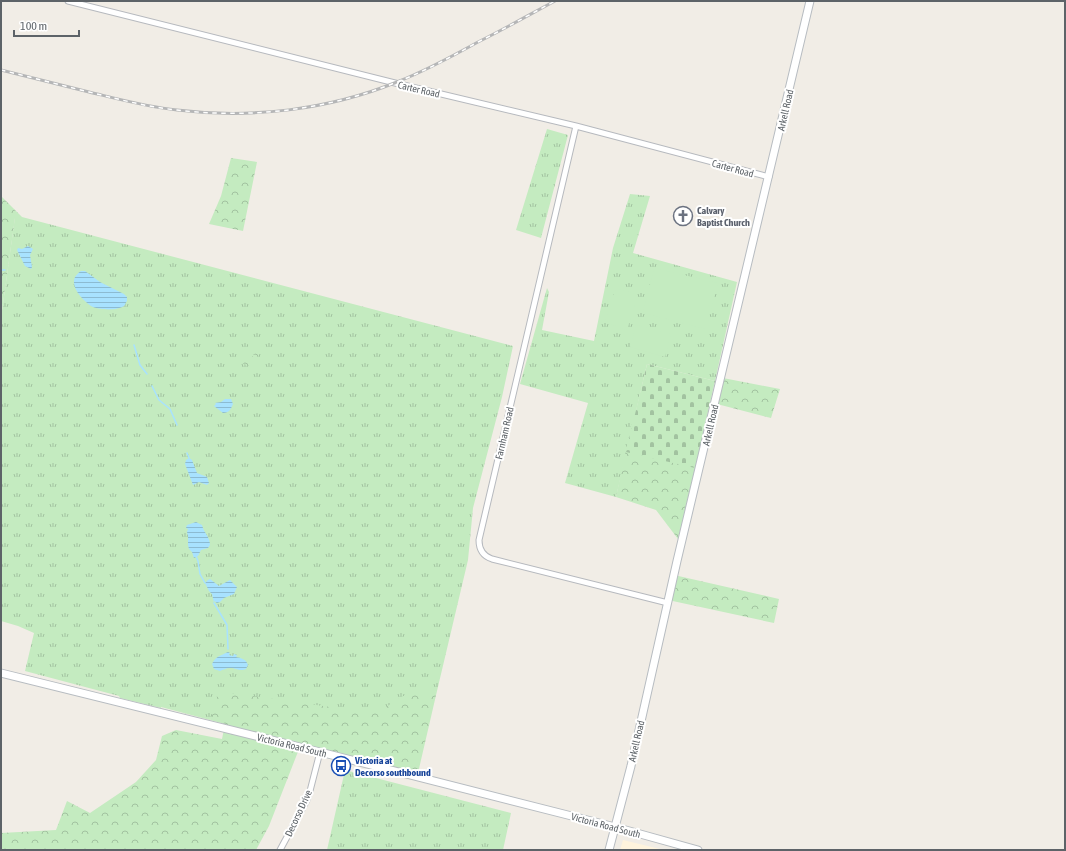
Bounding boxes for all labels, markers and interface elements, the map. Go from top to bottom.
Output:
scale bar [14,12,79,38]
text: 100 m [20,19,47,33]
street label: Carter Road [397,79,441,100]
street label: Arkell Road [775,88,796,132]
street label: Carter Road [711,158,755,179]
church icon: Calvary Baptist Church [672,205,694,227]
place label: Calvary Baptist Church [697,205,750,228]
street label: Arkell Road [700,403,721,447]
street label: Farnham Road [493,406,516,460]
street label: Arkell Road [626,719,647,763]
street label: Victoria Road South [256,731,328,760]
bus stop icon: Victoria at Decorso southbound [330,755,352,777]
place label: Victoria at Decorso southbound [354,755,431,778]
street label: Decorso Drive [283,788,314,838]
street label: Victoria Road South [570,811,642,840]

